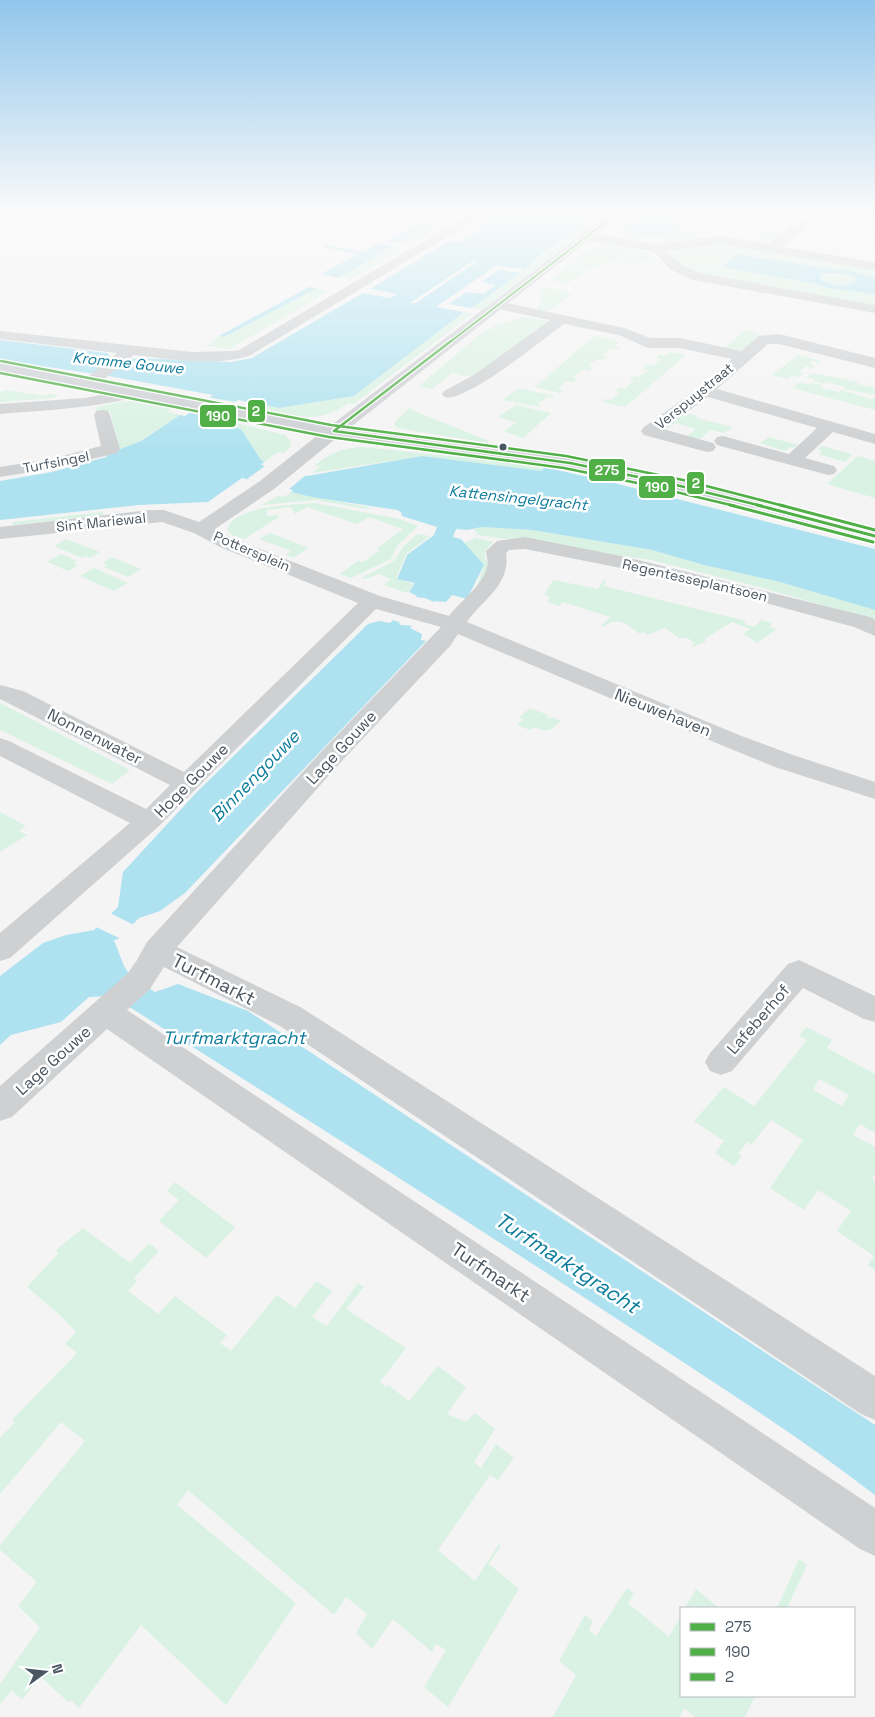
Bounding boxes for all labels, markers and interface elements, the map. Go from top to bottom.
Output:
water label: Kromme Gouwe [72,347,186,378]
street label: Verspuystraat [651,359,737,433]
line badge: 2 [247,399,266,423]
text: 2 [252,402,260,420]
line badge: 190 [199,404,237,428]
text: 190 [206,407,230,425]
unlabelled marker [498,442,508,452]
street label: Turfsingel [21,447,91,477]
line badge: 275 [588,458,626,482]
text: 275 [595,461,619,479]
line badge: 2 [686,471,705,495]
text: 2 [692,474,700,492]
line badge: 190 [638,475,676,499]
text: 190 [645,478,669,496]
water label: Kattensingelgracht [448,481,590,514]
street label: Sint Mariewal [55,508,147,536]
street label: Pottersplein [211,527,293,575]
street label: Regentesseplantsoen [621,555,769,605]
street label: Nieuwehaven [612,684,714,741]
street label: Nonnenwater [44,704,146,769]
street label: Lage Gouwe [302,706,381,789]
water label: Binnengouwe [205,724,305,826]
street label: Hoge Gouwe [150,739,233,822]
street label: Turfmarkt [168,948,260,1011]
street label: Lafeberhof [722,980,794,1059]
street label: Lage Gouwe [11,1021,95,1100]
water label: Turfmarktgracht [162,1026,307,1049]
water label: Turfmarktgracht [490,1207,644,1319]
street label: Turfmarkt [447,1237,535,1307]
legend [680,1607,855,1697]
text: 275 [725,1617,751,1636]
text: 190 [725,1642,750,1661]
north arrow [20,1647,70,1697]
text: N [48,1662,67,1676]
text: 2 [725,1667,734,1686]

